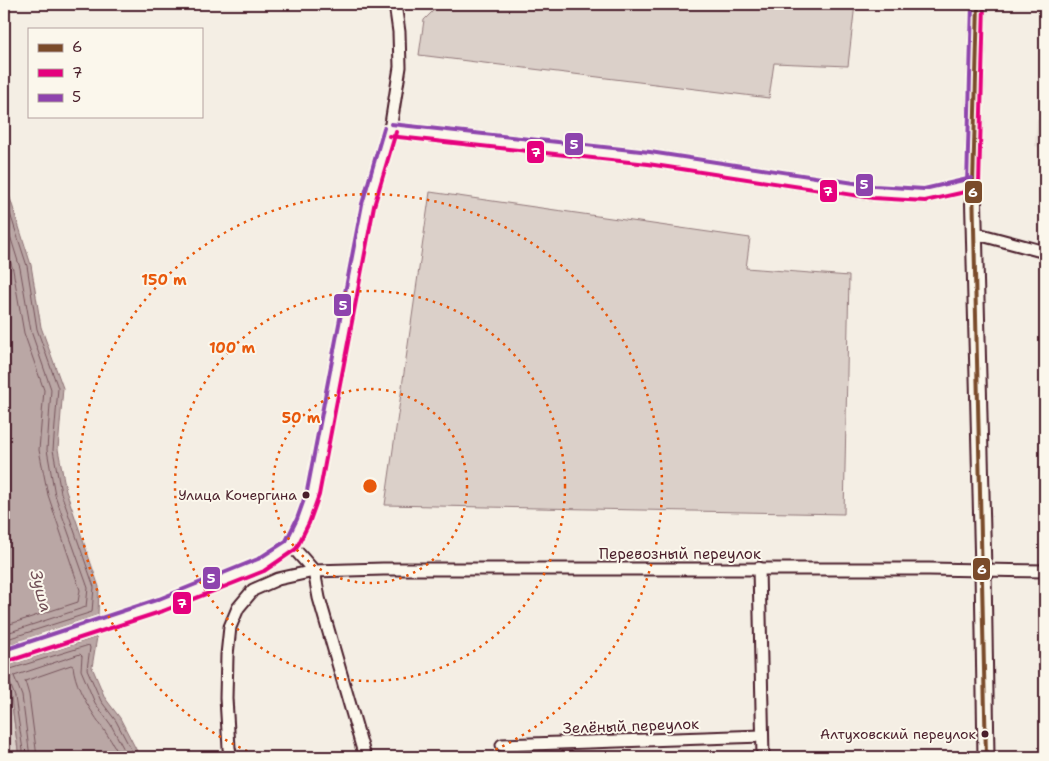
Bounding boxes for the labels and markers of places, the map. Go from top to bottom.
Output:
centre of rings [361,477,379,495]
place label: Улица Кочергина [178,486,297,504]
marker: Улица Кочергина [301,490,311,500]
place label: Алтуховский переулок [820,725,977,743]
marker: Алтуховский переулок [980,729,990,739]

